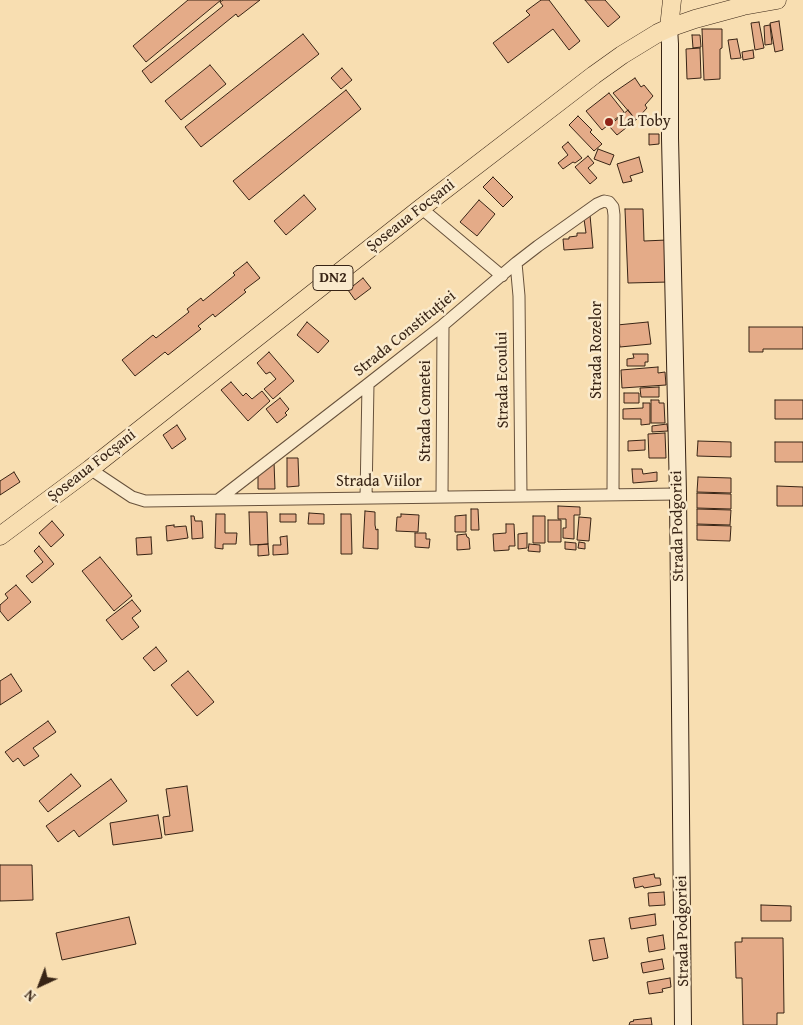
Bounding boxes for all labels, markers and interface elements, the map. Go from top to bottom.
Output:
place label: La Toby [619,112,671,132]
marker: La Toby [603,116,615,128]
street label: Șoseaua Focșani [363,176,459,256]
road number: DN2 [313,266,353,290]
street label: Strada Constituției [350,287,460,381]
street label: Strada Rozelor [587,301,607,399]
street label: Strada Ecoului [493,331,513,429]
street label: Strada Cometei [416,360,436,462]
street label: Șoseaua Focșani [44,426,140,506]
street label: Strada Podgoriei [667,470,689,582]
street label: Strada Viilor [336,472,422,492]
street label: Strada Podgoriei [672,875,694,987]
north arrow [15,960,65,1010]
text: N [20,985,40,1006]

